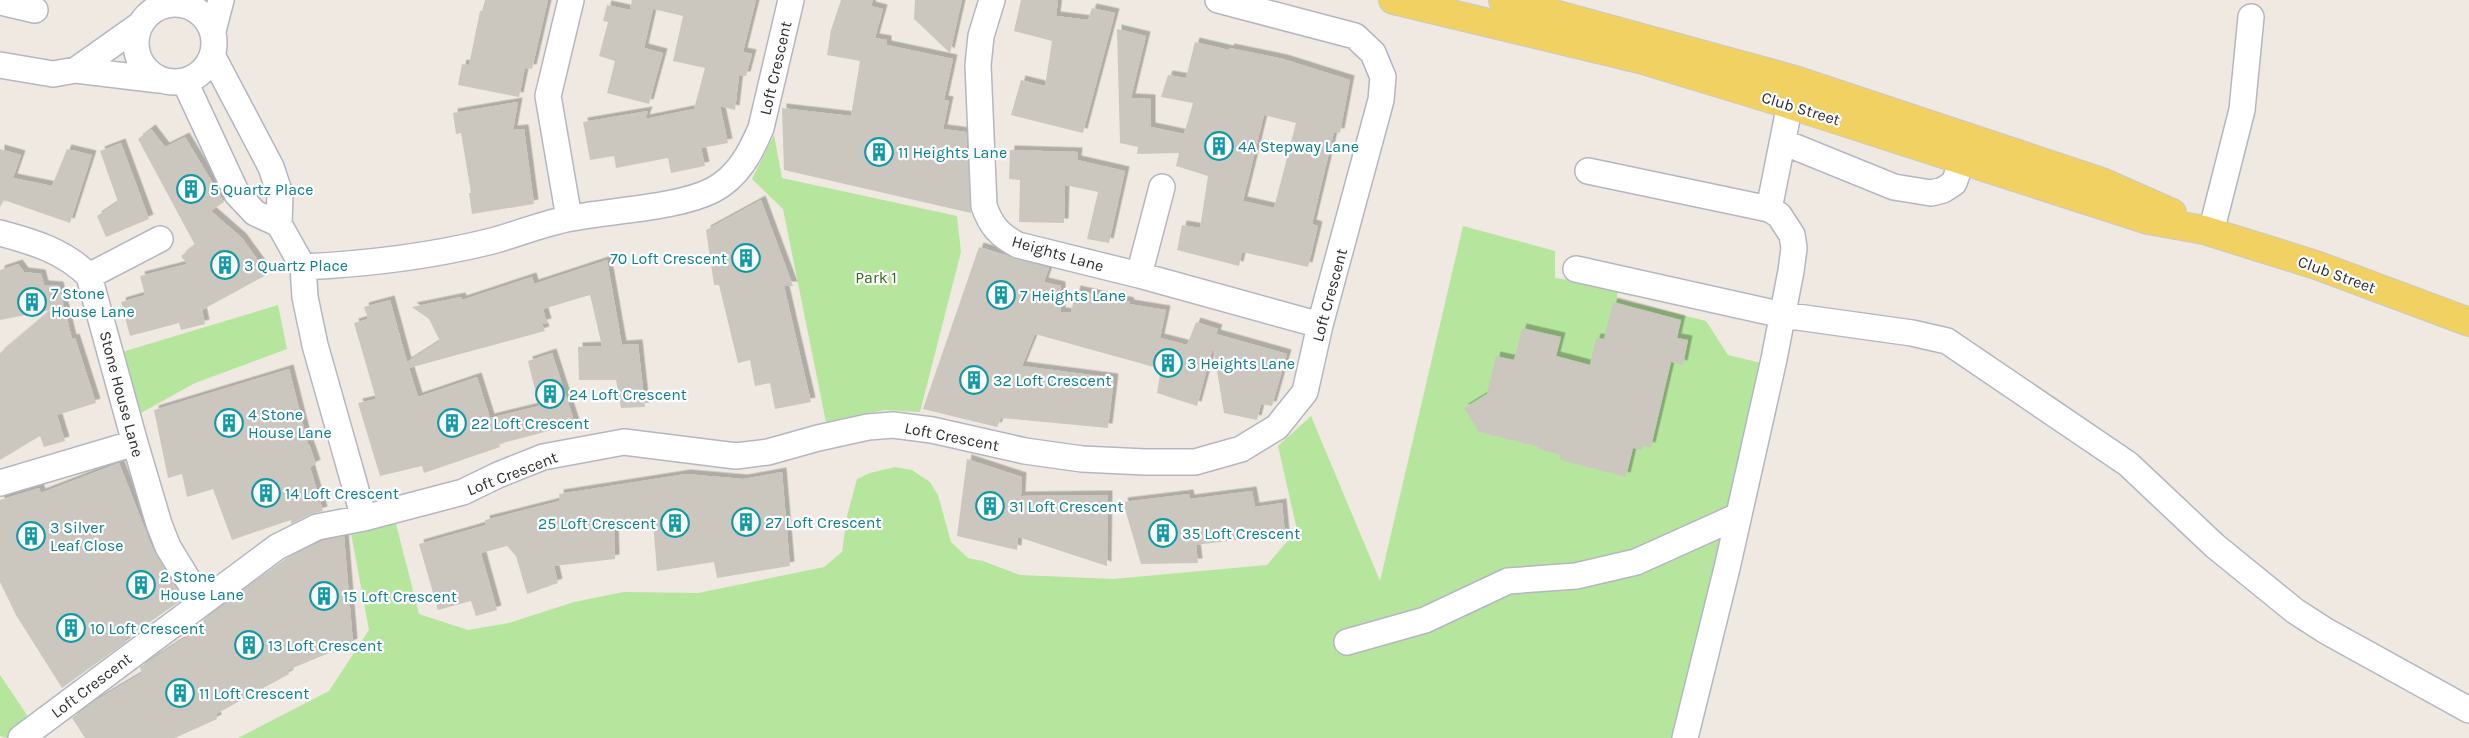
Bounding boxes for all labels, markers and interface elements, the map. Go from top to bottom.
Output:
street label: Loft Crescent [755,19,796,117]
street label: Club Street [1759,88,1842,129]
building icon: 4A Stepway Lane [1204,131,1234,161]
building icon: 11 Heights Lane [864,137,894,167]
place label: 4A Stepway Lane [1238,137,1359,156]
place label: 11 Heights Lane [898,143,1007,162]
building icon: 5 Quartz Place [176,174,206,204]
place label: 5 Quartz Place [210,180,314,199]
street label: Heights Lane [1010,231,1106,276]
building icon: 70 Loft Crescent [731,243,761,273]
street label: Loft Crescent [1308,246,1351,344]
place label: 70 Loft Crescent [610,249,727,268]
building icon: 3 Quartz Place [210,250,240,280]
street label: Club Street [2295,252,2378,297]
place label: 3 Quartz Place [244,256,348,275]
park label: Park 1 [855,268,897,287]
building icon: 7 Heights Lane [986,280,1016,310]
place label: 7 Stone House Lane [51,284,135,321]
place label: 7 Heights Lane [1020,286,1126,305]
building icon: 7 Stone House Lane [17,287,47,317]
street label: Stone House Lane [96,329,147,459]
building icon: 3 Heights Lane [1153,348,1183,378]
place label: 3 Heights Lane [1187,354,1295,373]
building icon: 32 Loft Crescent [959,365,989,395]
place label: 32 Loft Crescent [993,371,1111,390]
building icon: 24 Loft Crescent [535,379,565,409]
place label: 24 Loft Crescent [569,385,687,404]
place label: 4 Stone House Lane [248,405,332,442]
building icon: 4 Stone House Lane [214,408,244,438]
building icon: 22 Loft Crescent [437,408,467,438]
place label: 22 Loft Crescent [471,414,589,433]
street label: Loft Crescent [903,418,1001,455]
street label: Loft Crescent [464,447,560,500]
building icon: 14 Loft Crescent [251,478,281,508]
place label: 14 Loft Crescent [285,484,399,503]
building icon: 31 Loft Crescent [975,491,1005,521]
place label: 31 Loft Crescent [1009,497,1123,516]
building icon: 27 Loft Crescent [731,507,761,537]
building icon: 25 Loft Crescent [660,508,690,538]
place label: 27 Loft Crescent [765,513,881,532]
place label: 25 Loft Crescent [538,514,656,533]
place label: 3 Silver Leaf Close [50,518,123,555]
building icon: 35 Loft Crescent [1148,518,1178,548]
building icon: 3 Silver Leaf Close [16,521,46,551]
place label: 35 Loft Crescent [1182,524,1300,543]
place label: 2 Stone House Lane [160,567,244,604]
building icon: 2 Stone House Lane [126,570,156,600]
building icon: 15 Loft Crescent [309,581,339,611]
place label: 15 Loft Crescent [343,587,457,606]
building icon: 10 Loft Crescent [56,613,86,643]
place label: 10 Loft Crescent [90,619,204,638]
building icon: 13 Loft Crescent [234,630,264,660]
place label: 13 Loft Crescent [268,636,382,655]
street label: Loft Crescent [47,649,135,722]
building icon: 11 Loft Crescent [165,678,195,708]
place label: 11 Loft Crescent [199,684,309,703]

